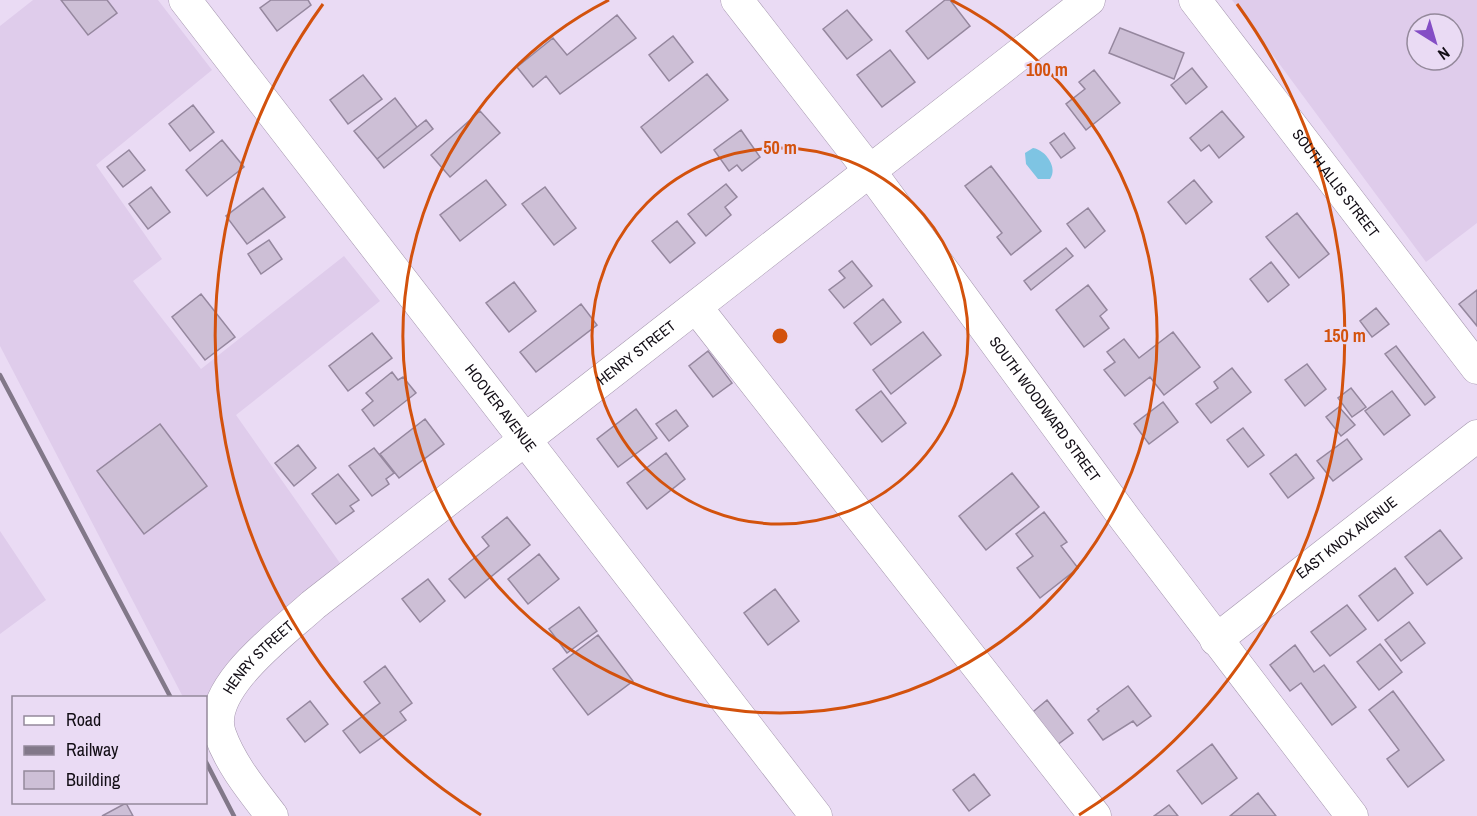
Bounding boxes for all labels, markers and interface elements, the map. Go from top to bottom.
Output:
north arrow [1405,12,1465,72]
text: N [1434,42,1454,66]
text: 100 m [1026,57,1068,82]
street label: SOUTH ALLIS STREET [1288,125,1384,242]
text: 50 m [763,135,797,160]
street label: HENRY STREET [592,315,680,390]
text: 150 m [1324,323,1366,348]
centre of rings [770,326,790,346]
street label: SOUTH WOODWARD STREET [985,332,1106,486]
street label: HOOVER AVENUE [460,360,542,456]
street label: EAST KNOX AVENUE [1292,491,1401,583]
street label: HENRY STREET [217,615,298,698]
legend [12,696,207,804]
text: Road [66,707,101,732]
text: Railway [66,737,119,762]
text: Building [66,767,121,792]

